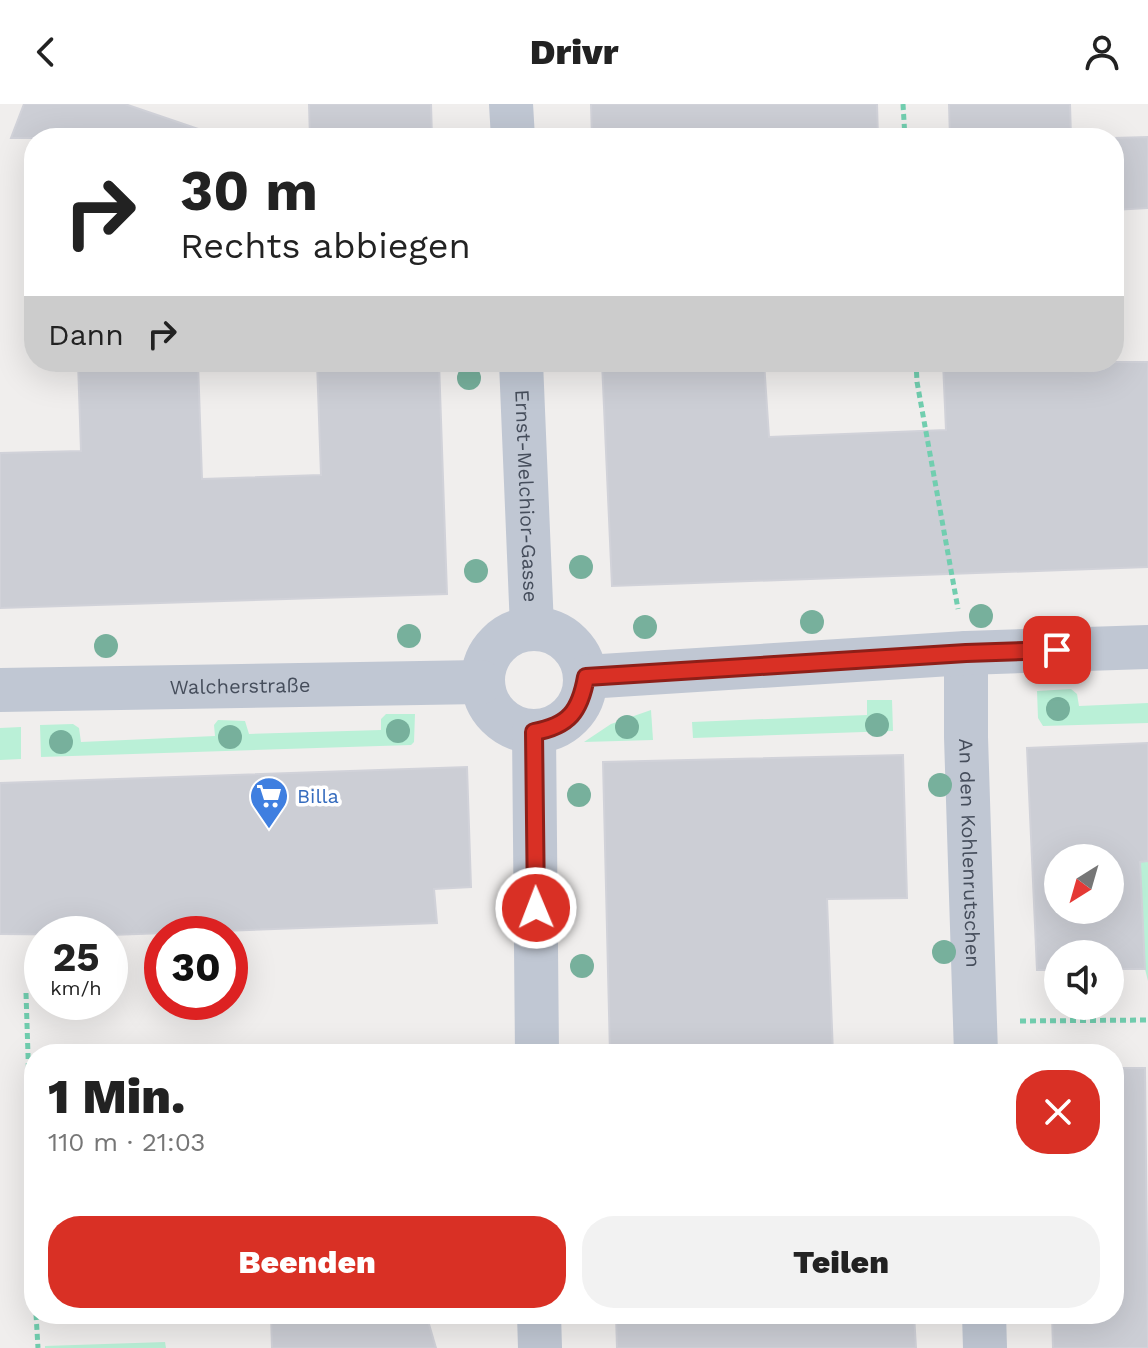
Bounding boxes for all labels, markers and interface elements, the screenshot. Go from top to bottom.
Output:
icon: back [24,30,68,74]
icon: person [1080,30,1124,74]
text: Drivr [530,31,618,73]
text: 30 m [180,158,318,224]
icon: right [48,160,152,264]
text: Rechts abbiegen [180,225,471,267]
icon: right [140,312,184,356]
text: Dann [48,317,124,352]
street label: Ernst-Melchior-Gasse [510,389,543,603]
pin [1023,616,1091,684]
icon: arrive [1035,628,1079,672]
street label: Walcherstraße [169,673,311,699]
street label: An den Kohlenrutschen [954,738,985,968]
supermarket icon: Billa [248,775,290,830]
place label: Billa [297,784,339,808]
north arrow [1044,844,1124,924]
map controls [1044,844,1124,1020]
position arrow [494,866,578,950]
speed limit sign: 30 [144,916,248,1020]
text: 25 [52,934,100,981]
button: sound [1044,940,1124,1020]
text: km/h [50,976,102,1000]
text: 1 Min. [48,1068,185,1125]
button: close [1016,1070,1100,1154]
text: 110 m · 21:03 [48,1127,206,1157]
button: Beenden [48,1216,566,1308]
button: Teilen [582,1216,1100,1308]

